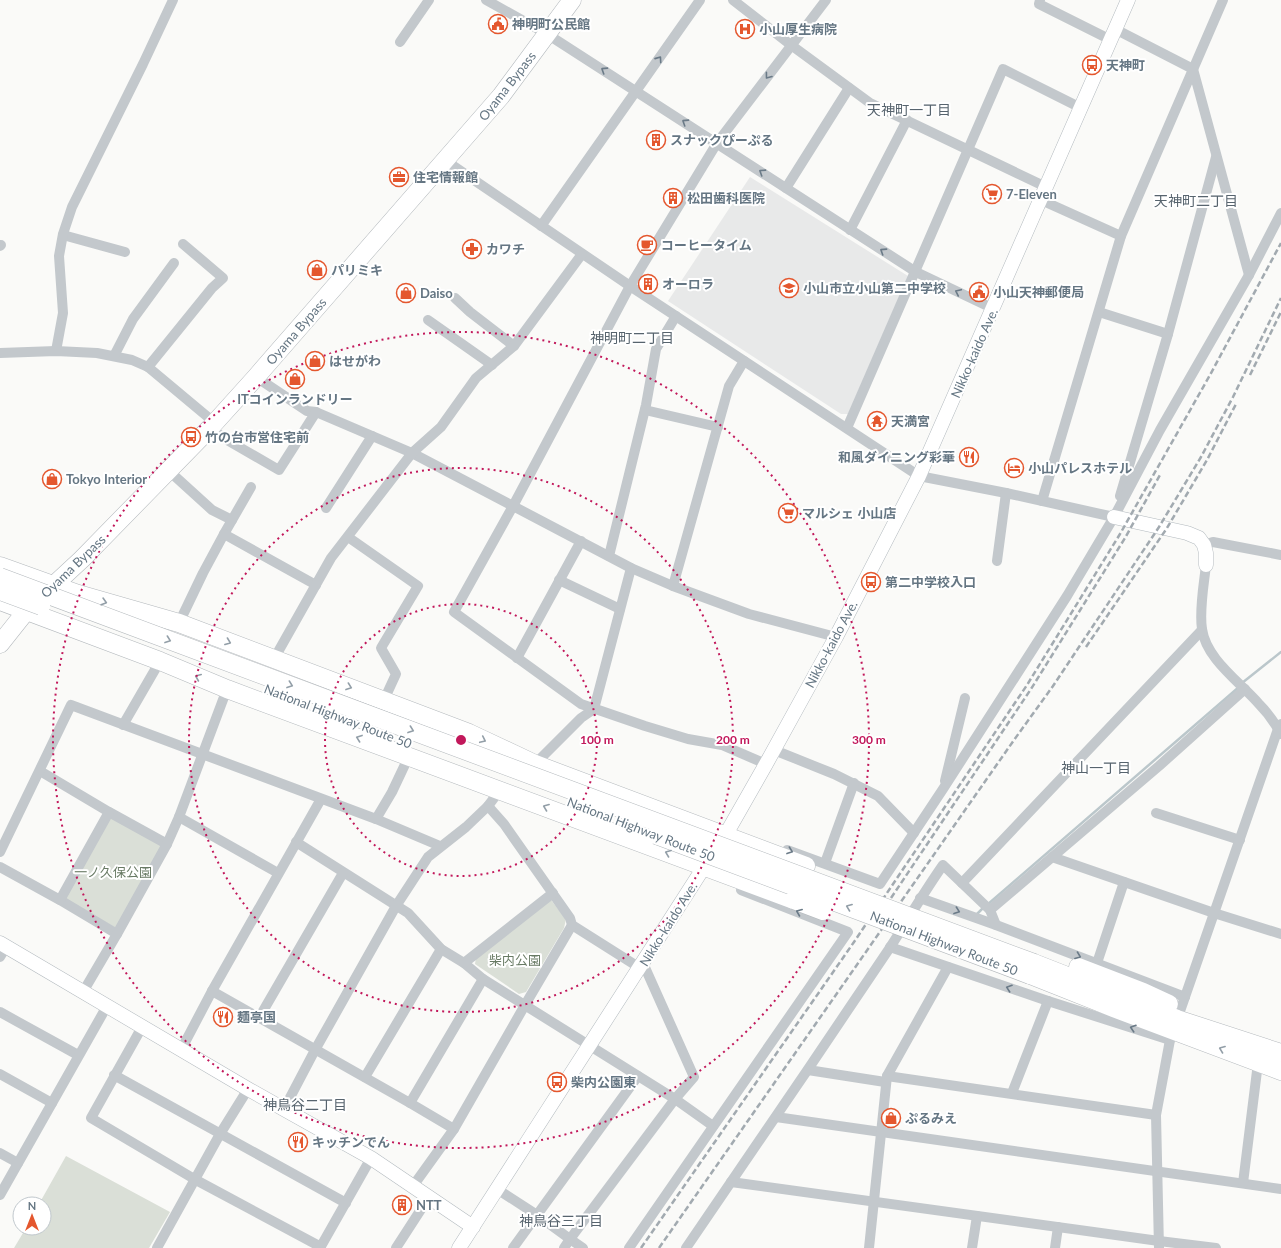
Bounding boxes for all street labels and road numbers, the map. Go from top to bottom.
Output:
street label: Oyama Bypass [475,48,539,124]
street label: Oyama Bypass [262,294,330,368]
street label: Nikko-kaido Ave. [947,306,1001,400]
street label: Oyama Bypass [37,531,109,601]
street label: Nikko-kaido Ave. [801,598,861,690]
street label: National Highway Route 50 [262,680,415,752]
street label: National Highway Route 50 [565,793,718,865]
street label: Nikko-kaido Ave. [636,879,700,969]
street label: National Highway Route 50 [868,907,1021,979]

